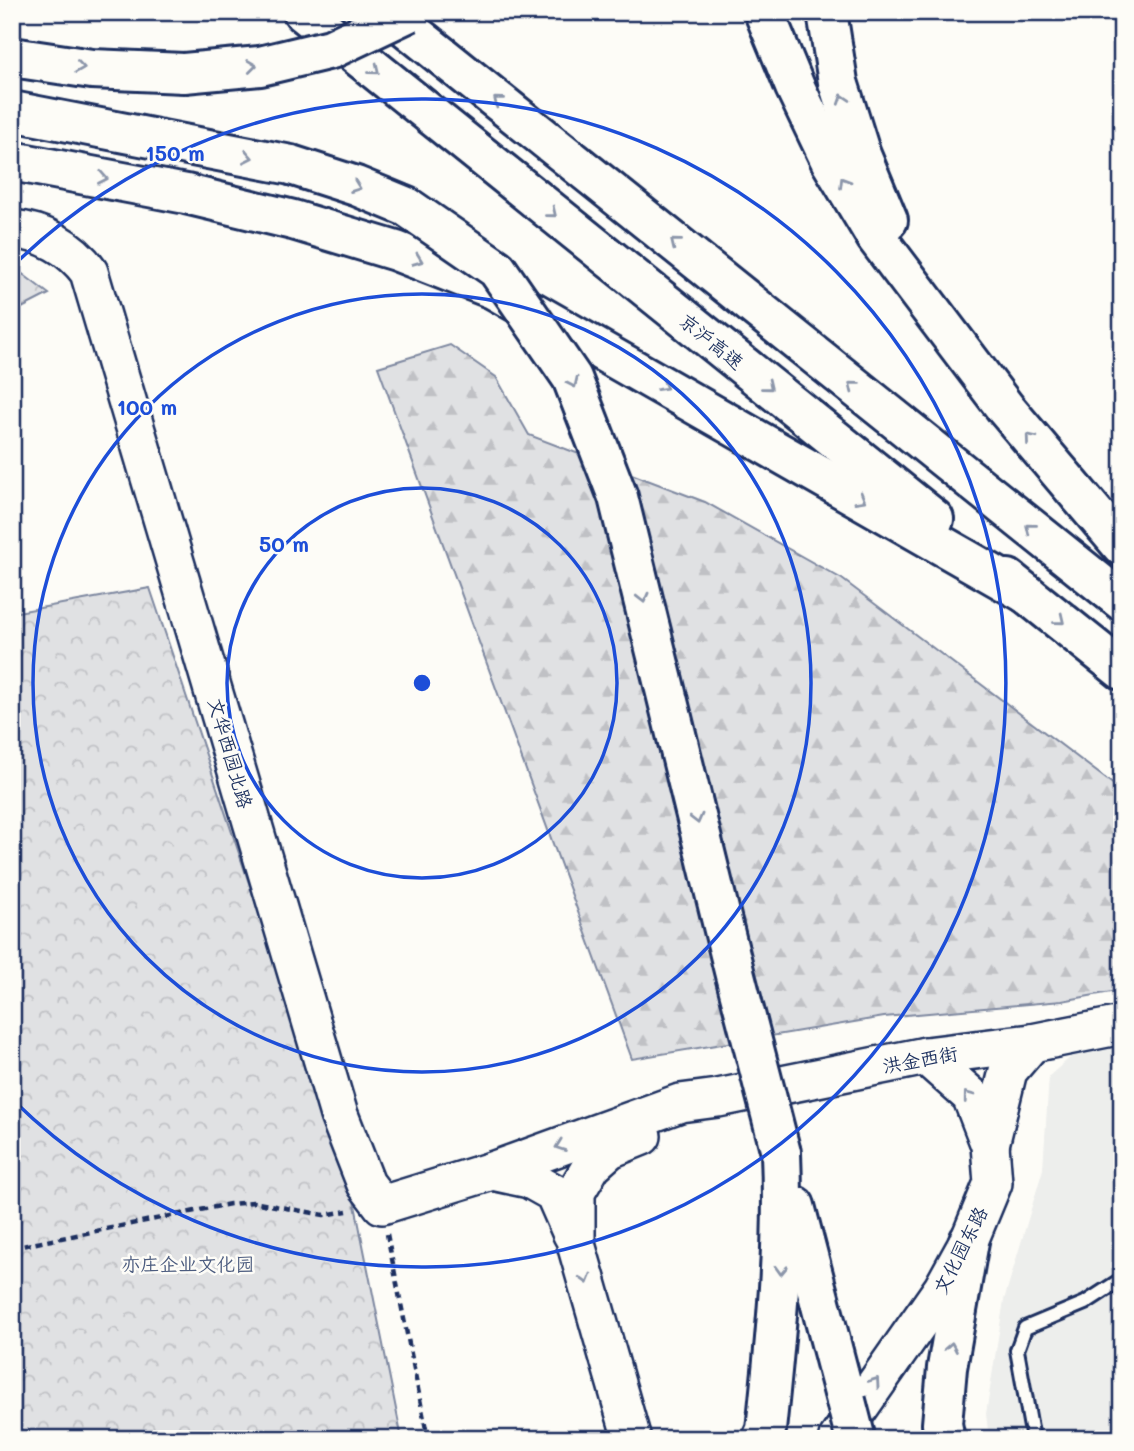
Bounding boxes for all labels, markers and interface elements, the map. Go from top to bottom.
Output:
one-way arrow [74,59,86,74]
one-way arrow [246,59,258,74]
one-way arrow [367,62,380,75]
one-way arrow [837,93,852,105]
one-way arrow [493,97,506,109]
text: 150 m [145,139,205,166]
one-way arrow [242,149,254,164]
one-way arrow [97,170,109,185]
one-way arrow [839,177,852,190]
one-way arrow [350,178,362,192]
one-way arrow [545,204,557,217]
one-way arrow [671,239,683,252]
one-way arrow [411,251,423,265]
street label: 京沪高速 [675,307,749,375]
one-way arrow [564,376,578,388]
one-way arrow [656,378,669,391]
one-way arrow [759,378,772,390]
one-way arrow [848,381,860,394]
text: 100 m [117,393,177,420]
one-way arrow [1026,433,1038,446]
one-way arrow [853,491,866,504]
one-way arrow [1026,524,1039,536]
text: 50 m [259,530,309,557]
one-way arrow [635,592,649,604]
one-way arrow [1052,612,1065,625]
centre of rings [410,671,434,695]
street label: 文华西园北路 [203,695,259,811]
one-way arrow [688,813,703,825]
street label: 洪金西街 [880,1040,960,1078]
one-way arrow [964,1091,976,1103]
one-way arrow [554,1138,566,1152]
street label: 文化园东路 [927,1202,993,1298]
park label: 亦庄企业文化园 [121,1251,255,1276]
one-way arrow [773,1265,788,1276]
one-way arrow [578,1273,593,1285]
one-way arrow [943,1341,958,1353]
one-way arrow [867,1377,879,1390]

